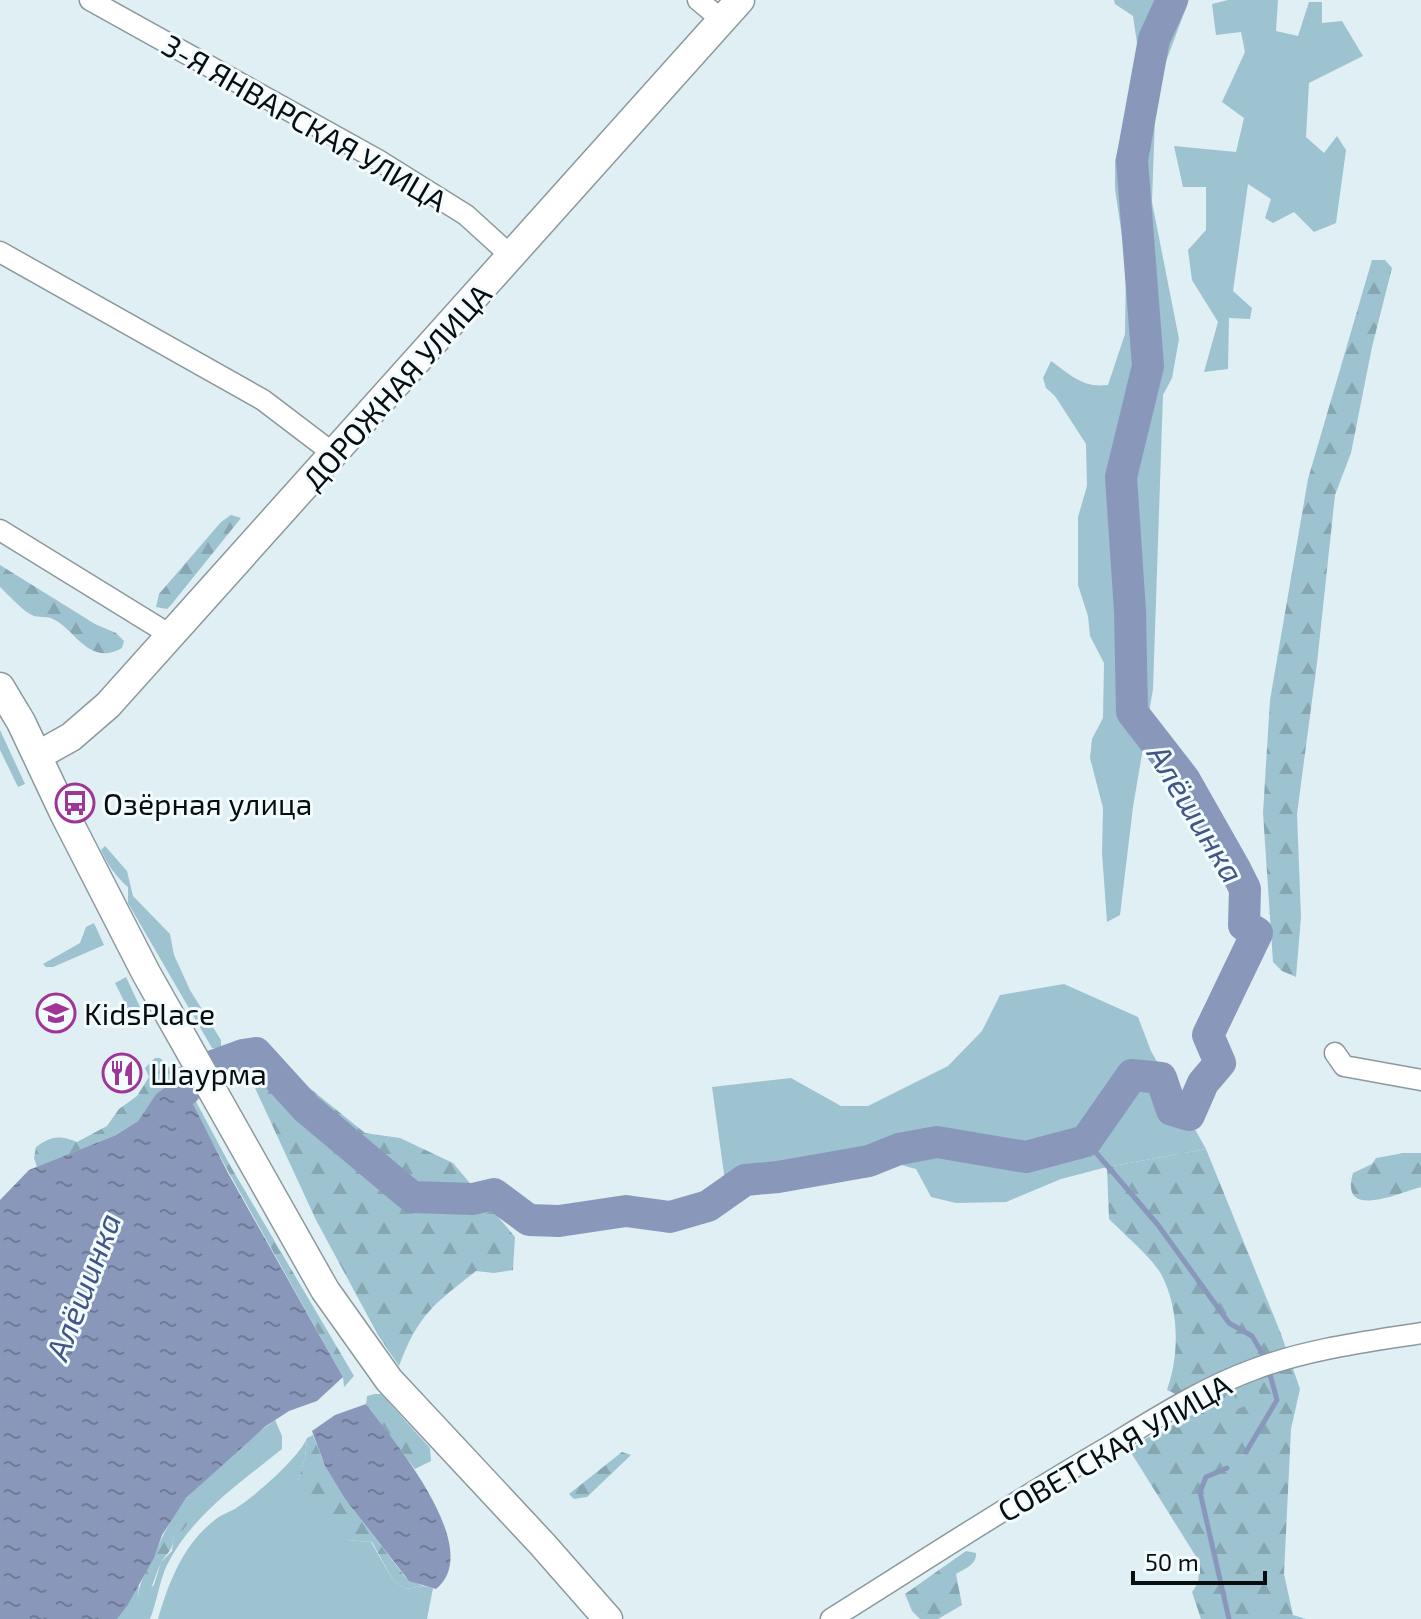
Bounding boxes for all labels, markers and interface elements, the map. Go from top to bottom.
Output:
street label: 3-Я ЯНВАРСКАЯ УЛИЦА [156,26,454,218]
street label: ДОРОЖНАЯ УЛИЦА [294,275,498,496]
water label: Алёшинка [1140,736,1253,889]
bus stop icon: Озёрная улица [54,782,96,824]
place label: Озёрная улица [103,785,312,822]
school or university icon: KidsPlace [35,992,77,1034]
place label: KidsPlace [84,995,215,1031]
restaurant icon: Шаурма [101,1052,143,1094]
place label: Шаурма [150,1055,267,1092]
water label: Алёшинка [36,1207,127,1366]
street label: СОВЕТСКАЯ УЛИЦА [991,1365,1237,1528]
scale bar [1133,1535,1265,1585]
text: 50 m [1145,1547,1199,1576]

